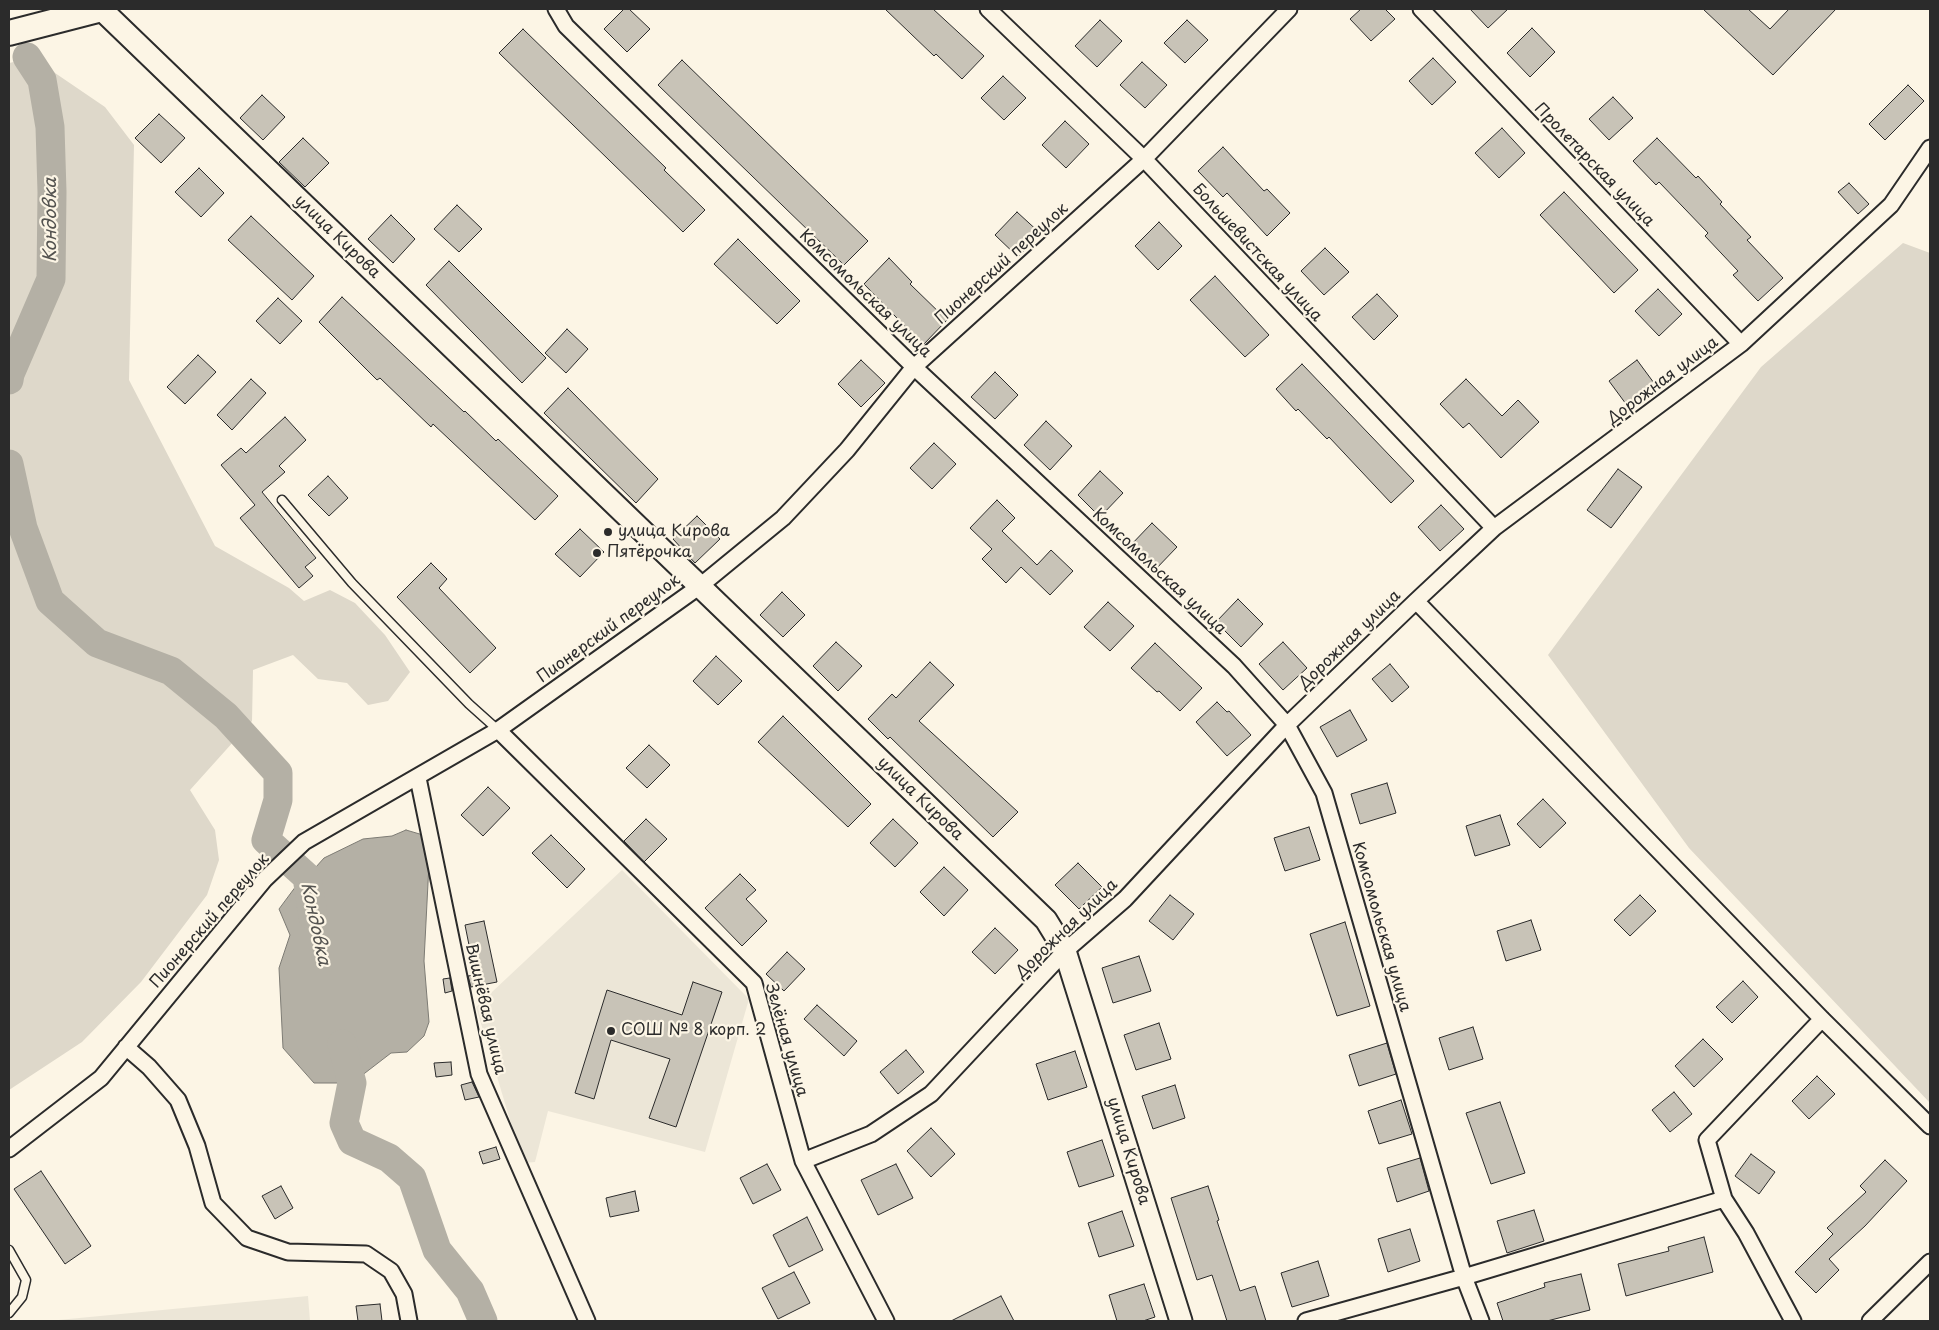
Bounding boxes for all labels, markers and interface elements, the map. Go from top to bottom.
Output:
street label: Пролетарская улица [1530,99,1658,231]
water label: Кондовка [40,178,62,262]
street label: Большевистская улица [1188,180,1326,326]
street label: улица Кирова [290,191,384,283]
street label: Пионерский переулок [932,199,1072,329]
street label: Комсомольская улица [795,226,935,362]
street label: Дорожная улица [1604,333,1722,429]
street label: Комсомольская улица [1088,505,1230,639]
place label: улица Кирова [618,522,730,542]
marker: улица Кирова [602,526,614,538]
place label: Пятёрочка [607,543,692,563]
marker: Пятёрочка [591,547,603,559]
street label: Пионерский переулок [534,571,684,687]
street label: Дорожная улица [1295,587,1405,693]
street label: улица Кирова [873,753,967,845]
street label: Комсомольская улица [1348,840,1414,1014]
street label: Пионерский переулок [146,850,274,992]
street label: Дорожная улица [1012,876,1122,982]
water label: Кондовка [296,880,334,968]
street label: Вишнёвая улица [461,942,509,1076]
street label: Зелёная улица [761,981,811,1099]
place label: СОШ № 8 корп. 2 [621,1021,766,1041]
marker: СОШ № 8 корп. 2 [605,1025,617,1037]
street label: улица Кирова [1102,1095,1154,1207]

